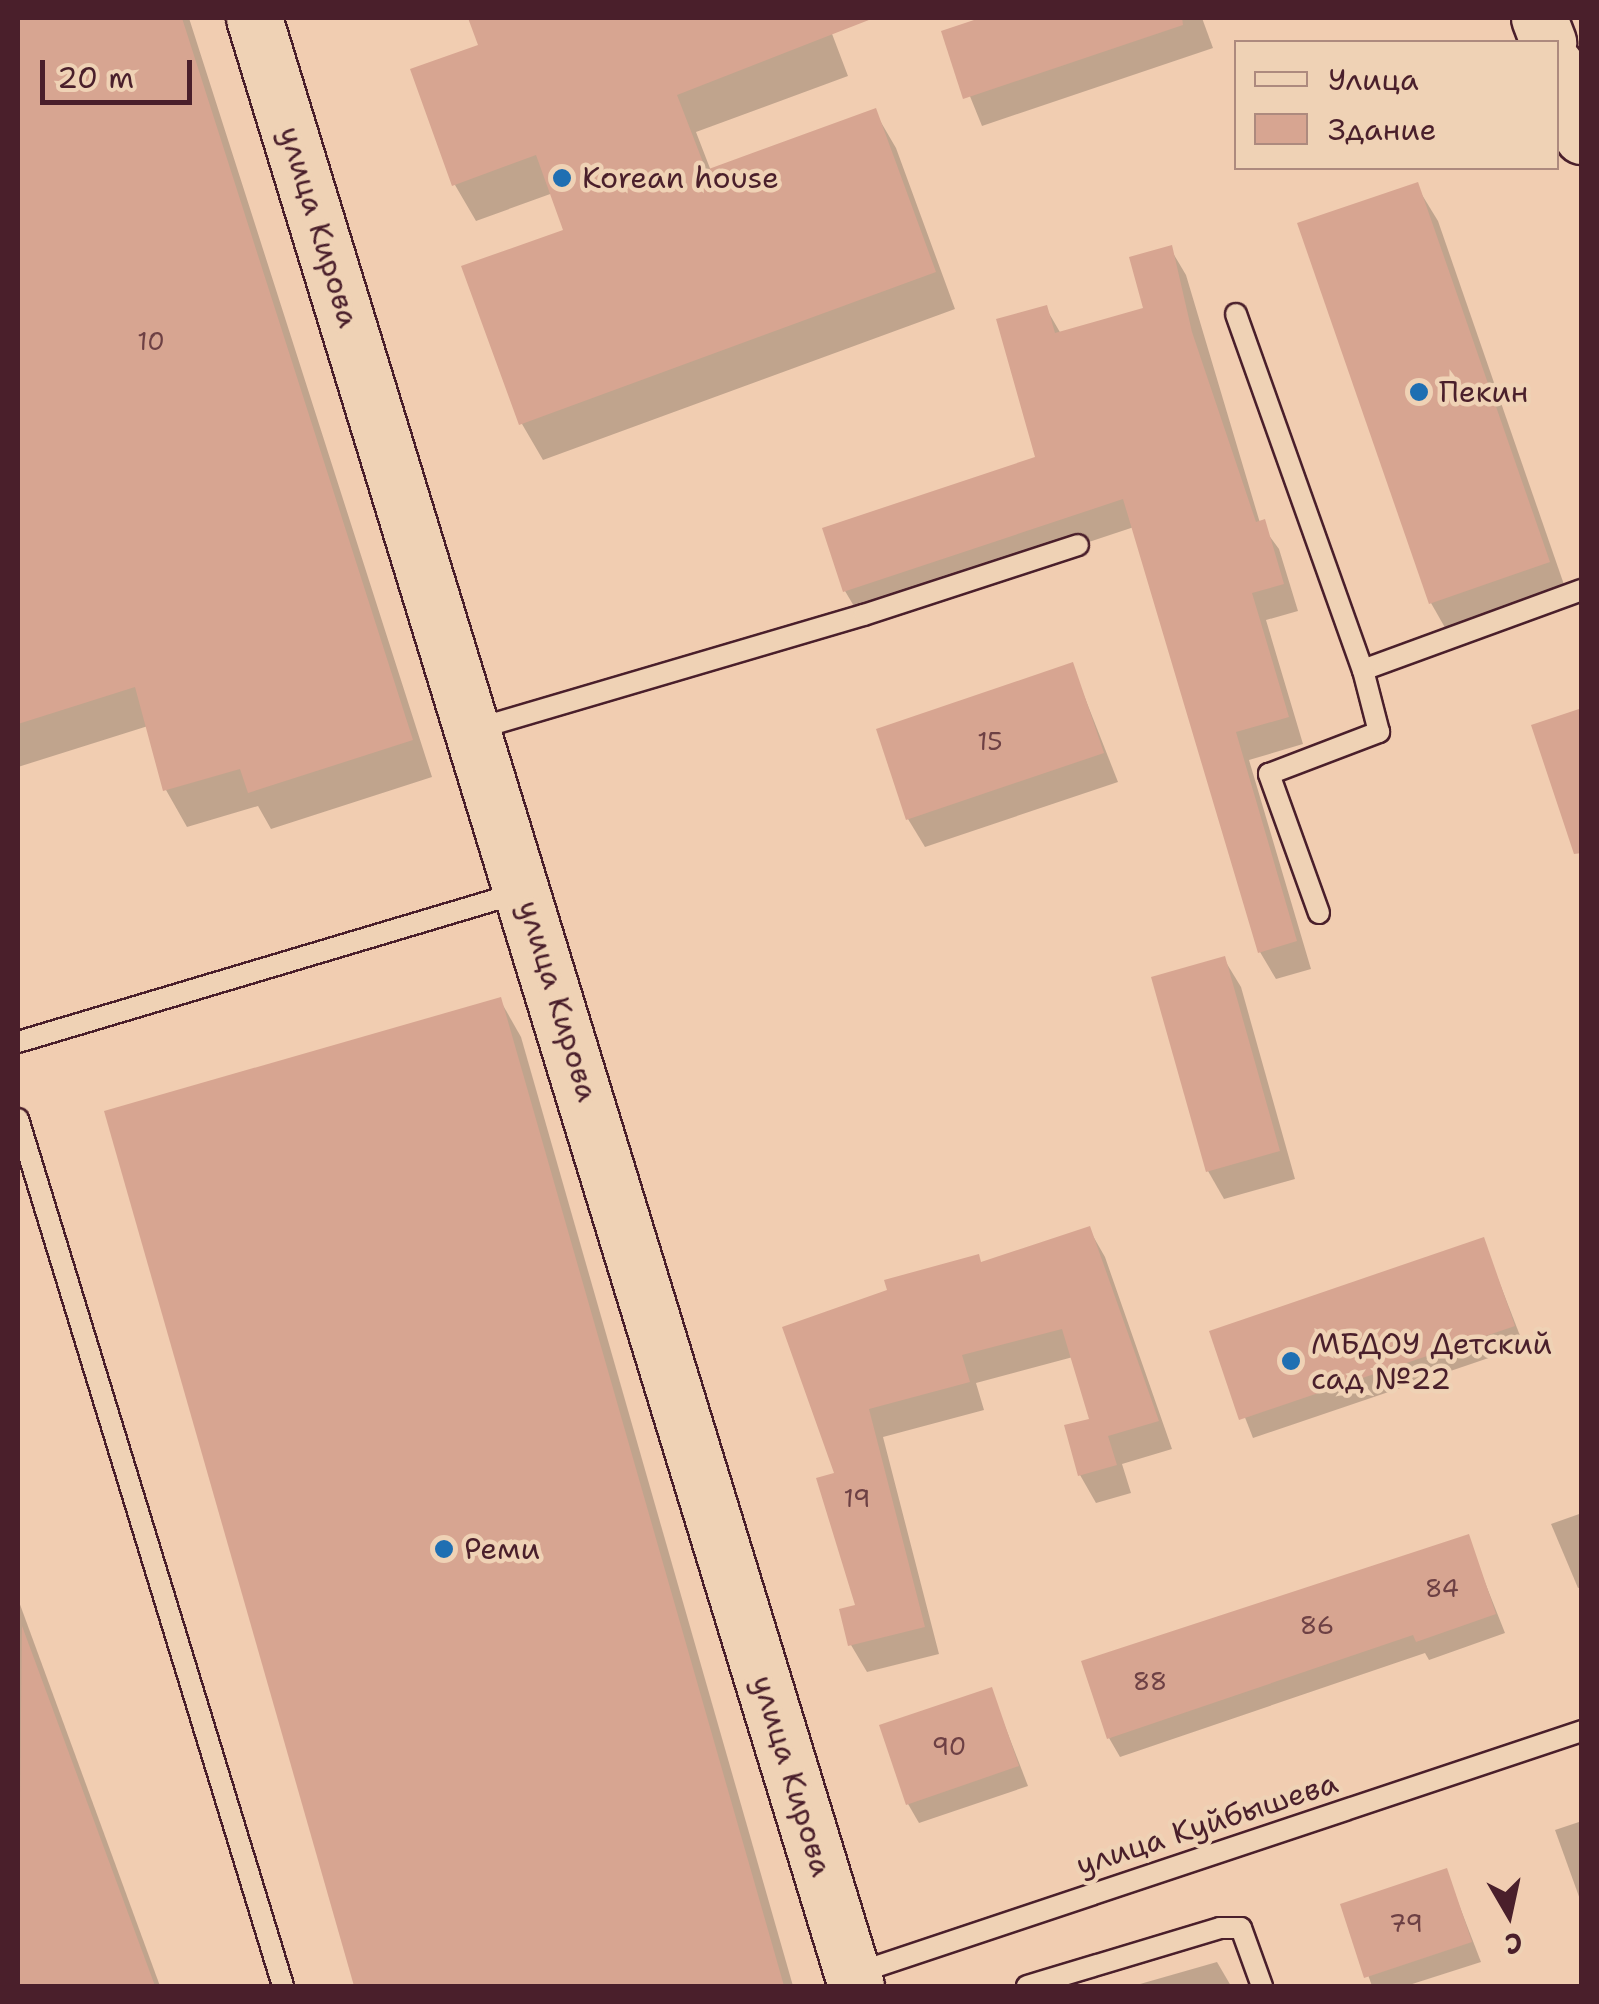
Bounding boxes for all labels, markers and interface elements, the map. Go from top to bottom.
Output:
scale bar [45,40,198,102]
legend [1234,40,1559,170]
text: 20 m [57,57,134,98]
text: Улица [1328,59,1419,100]
text: Здание [1328,109,1437,150]
street label: улица Кирова [271,122,367,332]
place label: Korean house [582,160,779,196]
marker: Korean house [551,167,573,189]
house number: 10 [137,326,165,356]
place label: Пекин [1439,374,1528,410]
marker: Пекин [1408,381,1430,403]
house number: 15 [977,726,1003,756]
street label: улица Кирова [510,896,606,1106]
place label: МБДОУ Детский сад №22 [1311,1326,1552,1396]
marker: МБДОУ Детский сад №22 [1280,1350,1302,1372]
house number: 19 [844,1483,870,1513]
place label: Реми [464,1531,540,1567]
marker: Реми [433,1538,455,1560]
house number: 84 [1425,1573,1459,1603]
house number: 86 [1300,1610,1334,1640]
house number: 88 [1133,1666,1167,1696]
street label: улица Кирова [744,1671,840,1881]
house number: 90 [932,1731,966,1761]
street label: улица Куйбышева [1072,1765,1342,1883]
north arrow [1459,1864,1559,1964]
house number: 79 [1389,1908,1423,1938]
text: С [1502,1924,1525,1964]

